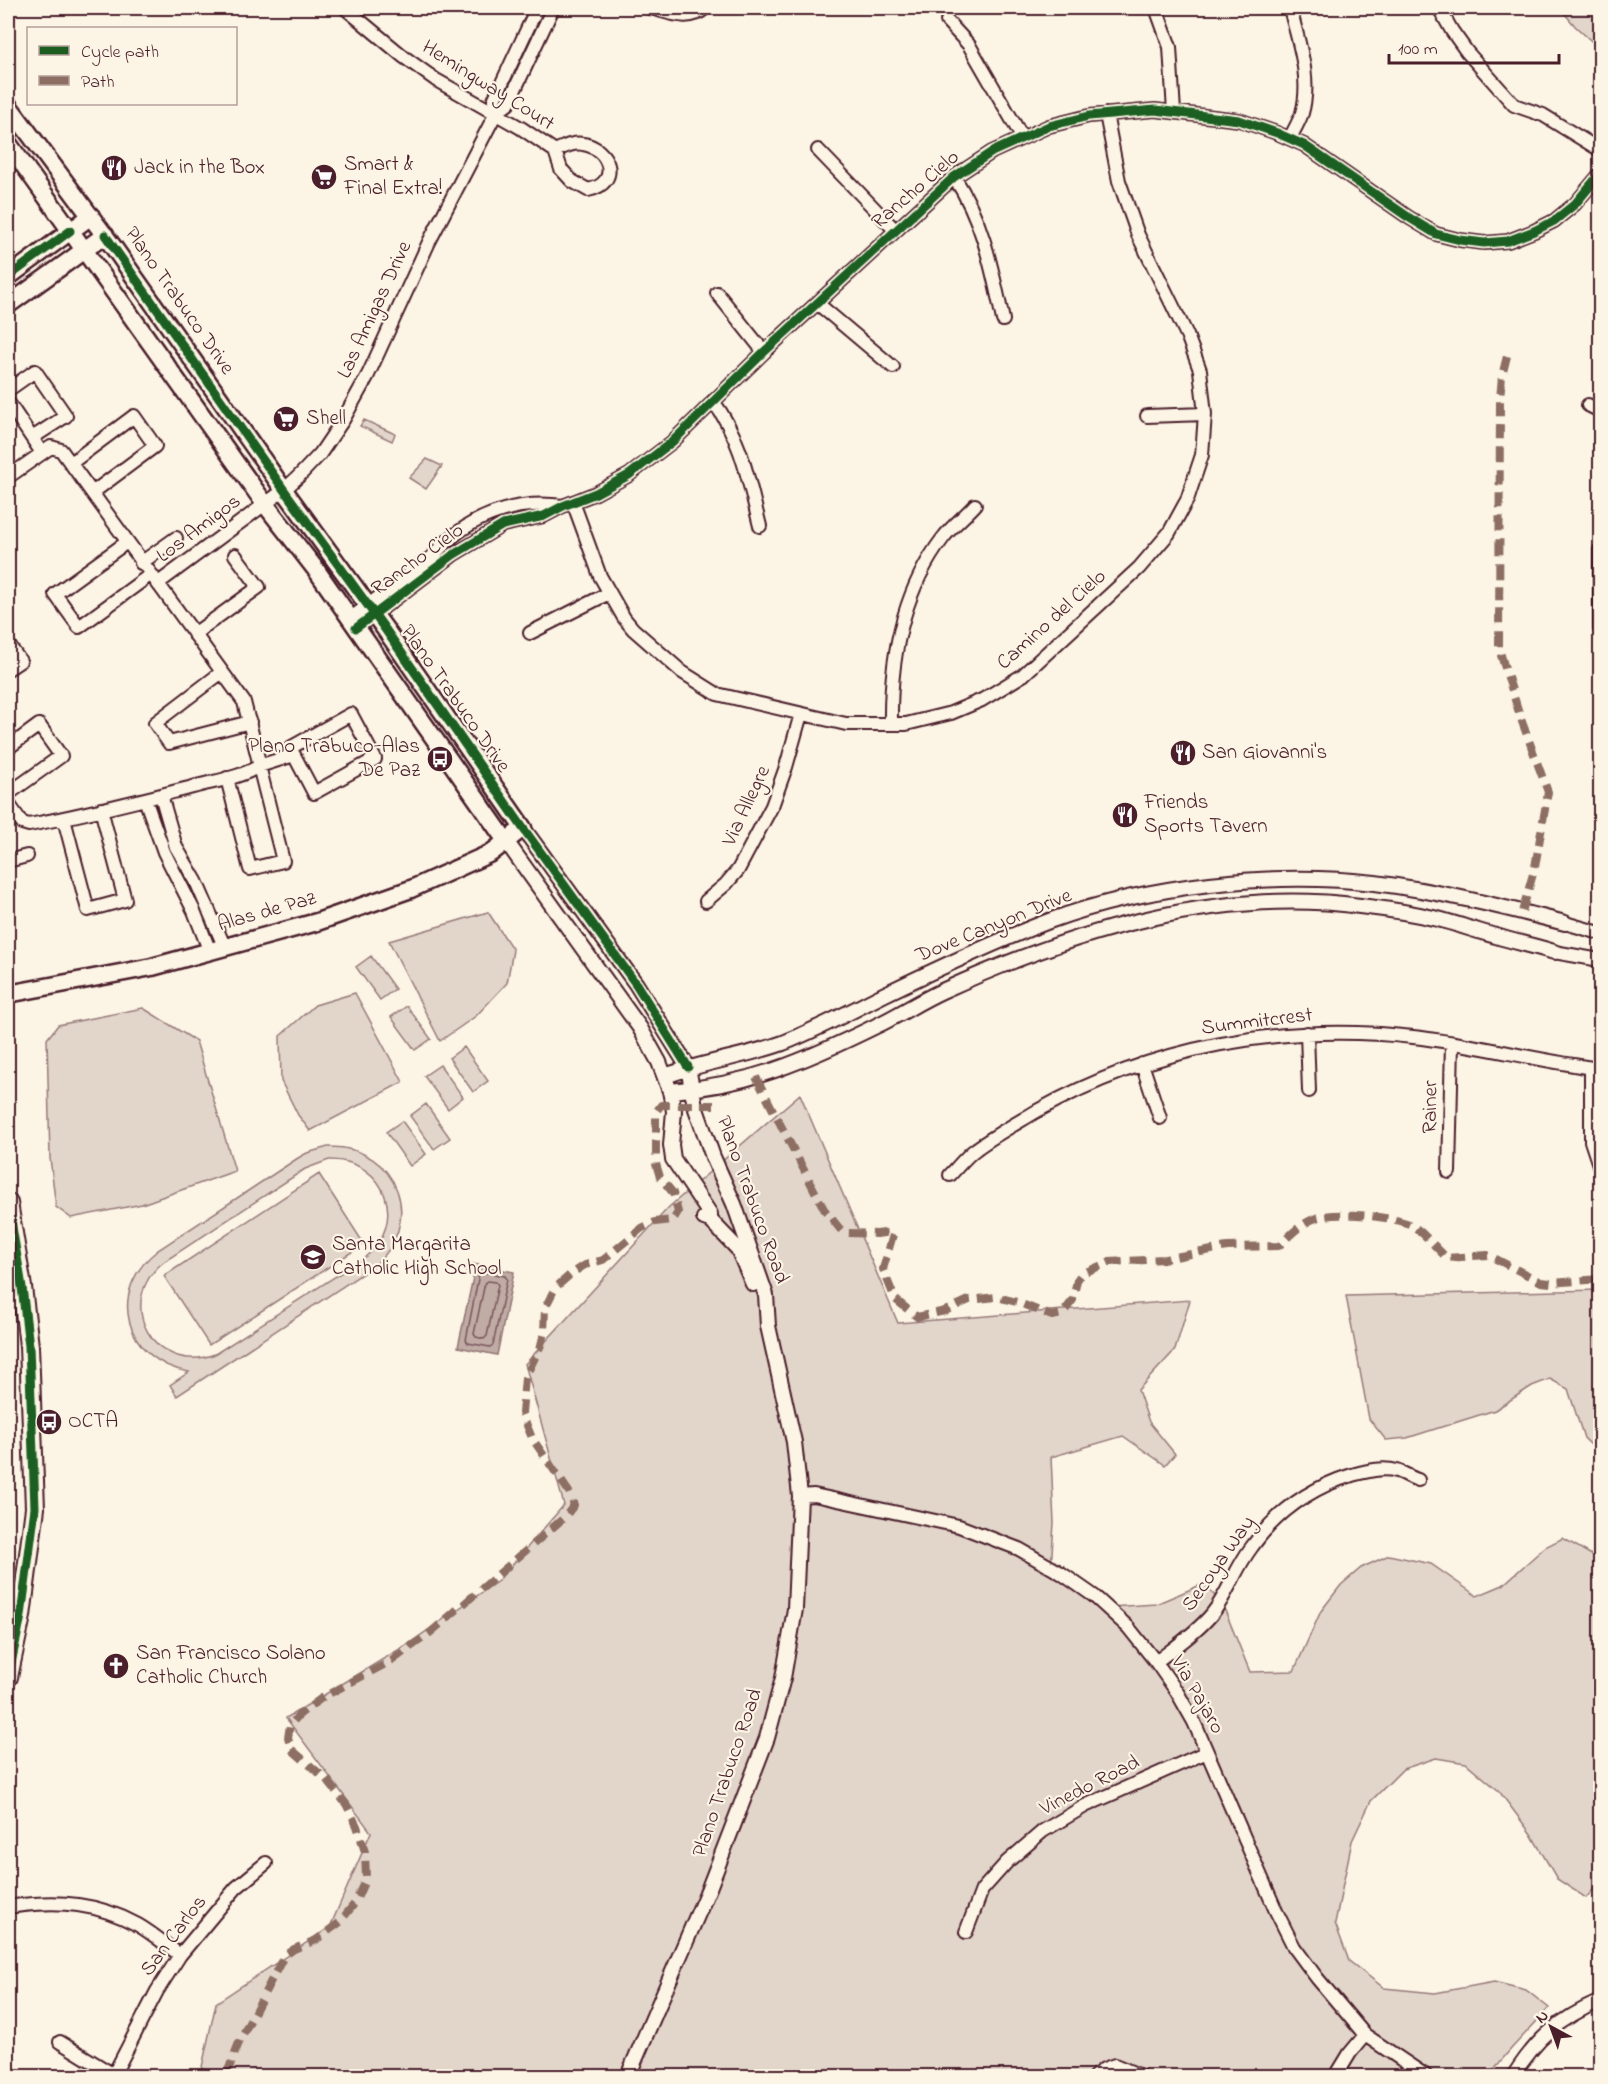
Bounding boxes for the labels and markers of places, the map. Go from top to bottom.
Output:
place label: Smart & Final Extra! [343,150,442,204]
restaurant icon: Jack in the Box [99,153,129,183]
place label: Jack in the Box [134,153,265,183]
supermarket icon: Smart & Final Extra! [309,162,339,192]
supermarket icon: Shell [271,404,301,434]
place label: Shell [306,404,346,434]
place label: Plano Trabuco-Alas De Paz [248,732,420,786]
restaurant icon: San Giovanni's [1168,738,1198,768]
place label: San Giovanni's [1202,738,1327,768]
bus stop icon: Plano Trabuco-Alas De Paz [425,744,455,774]
place label: Friends Sports Tavern [1143,788,1268,842]
restaurant icon: Friends Sports Tavern [1110,800,1140,830]
place label: Santa Margarita Catholic High School [332,1230,501,1286]
school or university icon: Santa Margarita Catholic High School [298,1242,328,1272]
bus stop icon: OCTA [34,1407,64,1437]
place label: OCTA [68,1407,118,1437]
place label: San Francisco Solano Catholic Church [136,1639,326,1693]
church icon: San Francisco Solano Catholic Church [101,1651,131,1681]

